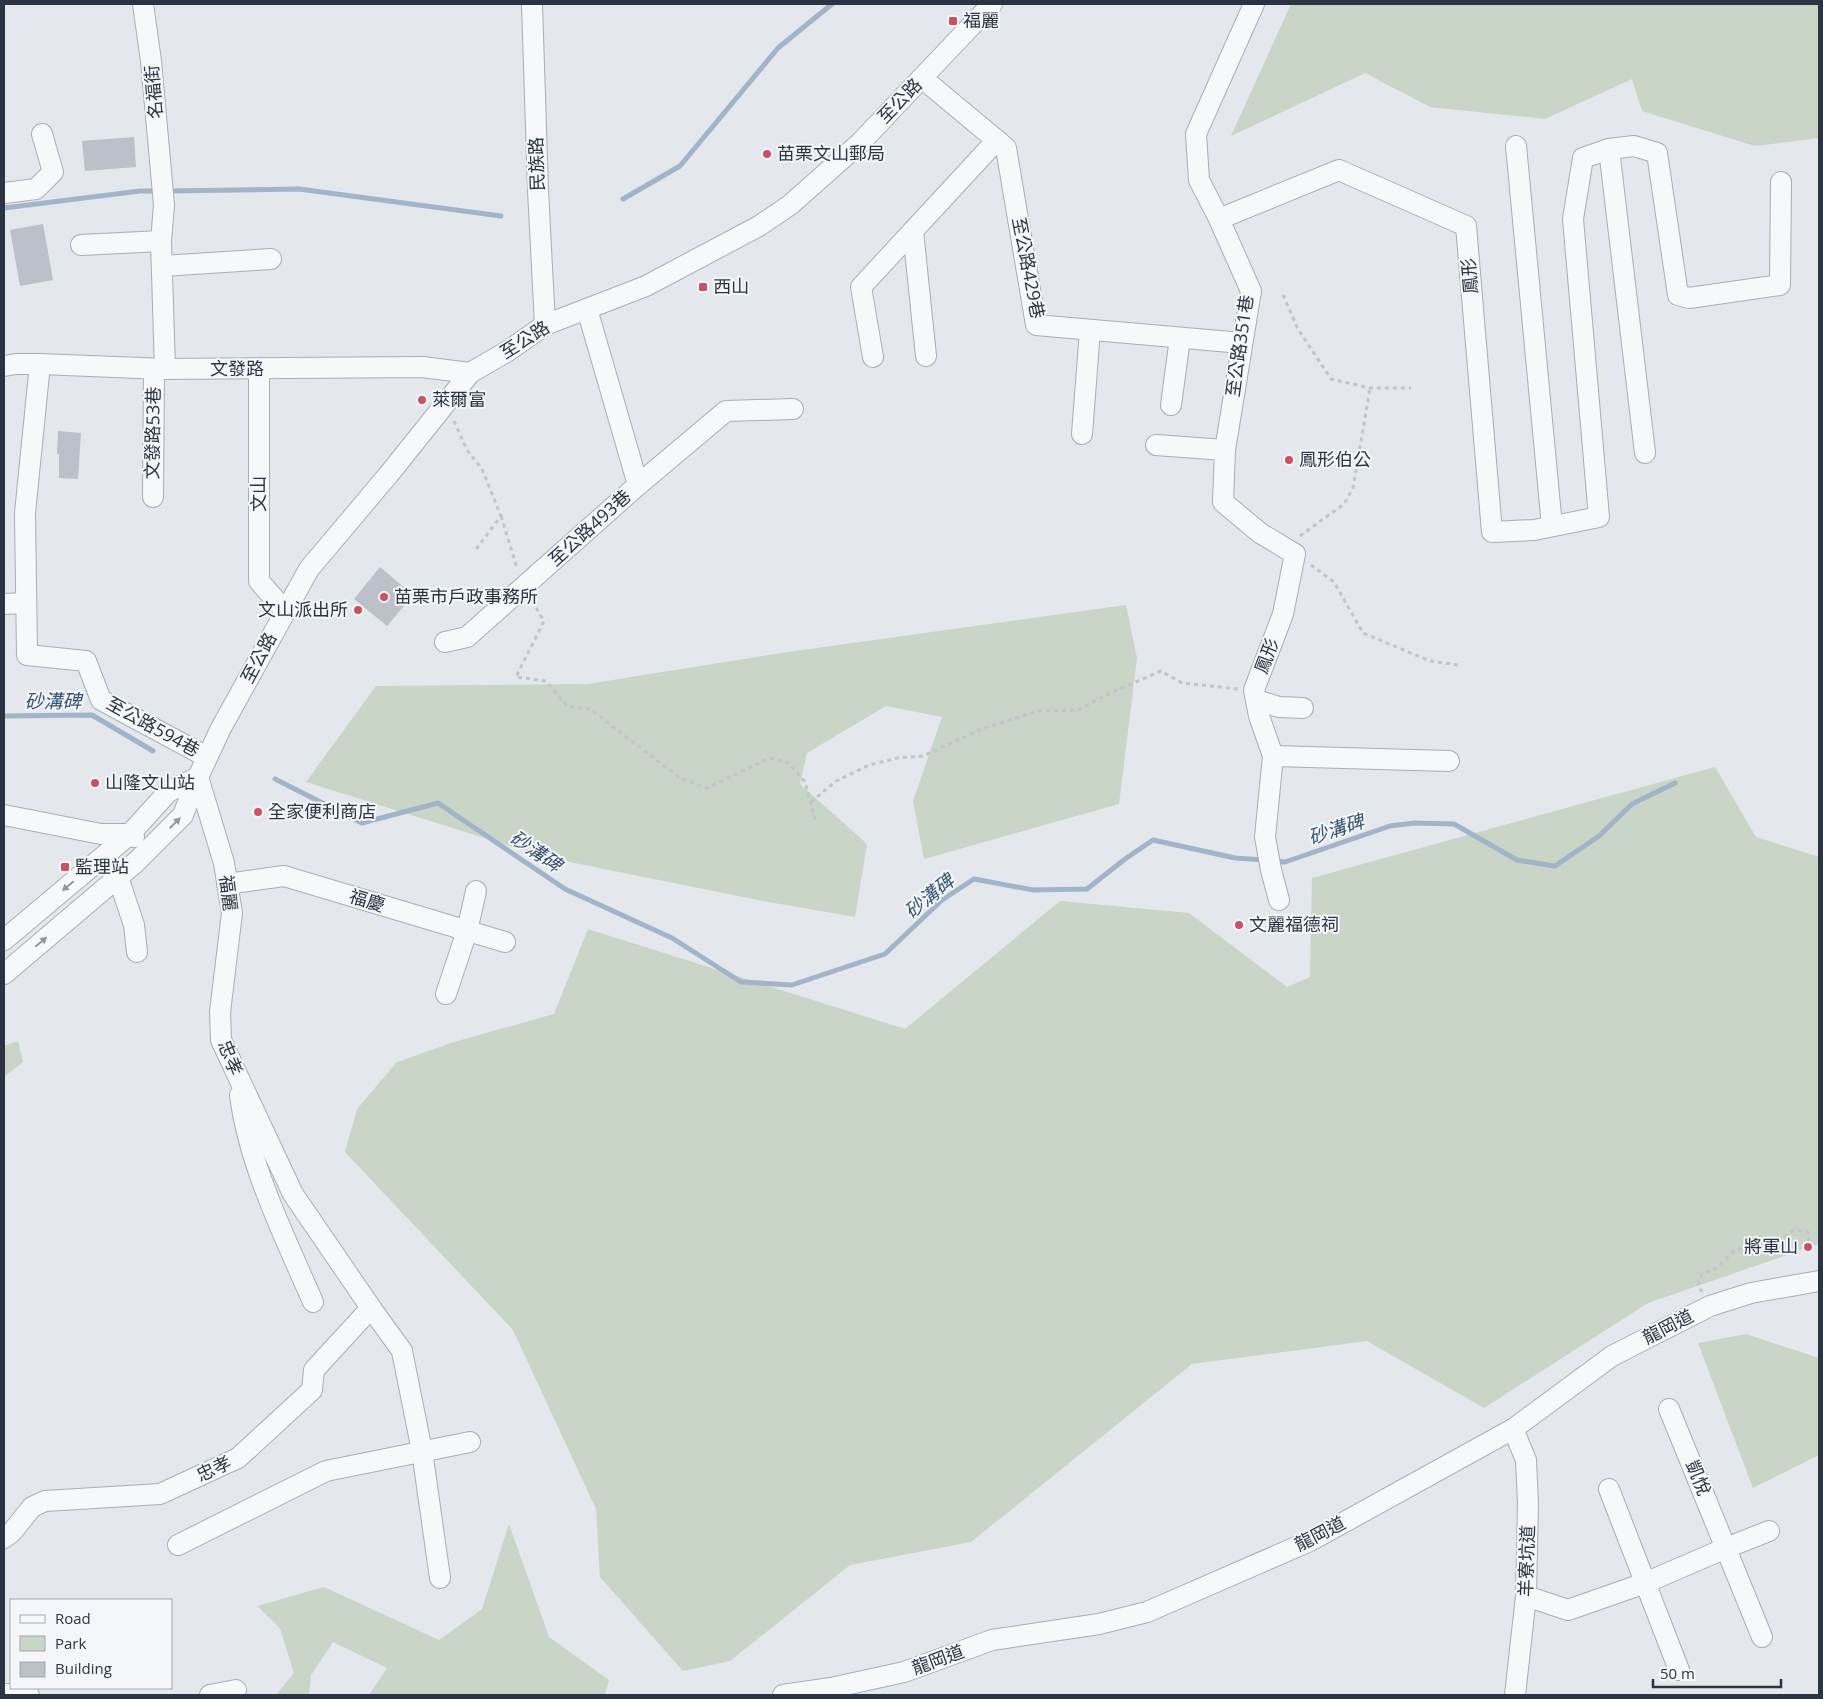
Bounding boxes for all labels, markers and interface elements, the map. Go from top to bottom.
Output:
place label: 福麗 [963,8,999,32]
marker: 福麗 [947,15,959,27]
street label: 名福街 [139,64,167,120]
street label: 至公路 [872,73,927,128]
street label: 民族路 [523,137,549,191]
place label: 苗栗文山郵局 [777,141,885,165]
marker: 苗栗文山郵局 [761,148,773,160]
street label: 至公路429巷 [1007,215,1051,321]
street label: 鳳形 [1455,257,1483,295]
place label: 西山 [713,274,749,298]
marker: 西山 [697,281,709,293]
street label: 至公路351巷 [1220,293,1258,398]
street label: 至公路 [495,315,554,364]
street label: 文發路 [210,356,264,380]
street label: 文發路53巷 [139,386,165,479]
place label: 萊爾富 [432,387,486,411]
marker: 萊爾富 [416,394,428,406]
place label: 鳳形伯公 [1299,447,1371,471]
marker: 鳳形伯公 [1283,454,1295,466]
street label: 文山 [246,476,270,512]
street label: 至公路493巷 [543,484,636,571]
place label: 苗栗市戶政事務所 [394,584,538,608]
marker: 苗栗市戶政事務所 [378,591,390,603]
place label: 文山派出所 [258,597,348,621]
marker: 文山派出所 [352,604,364,616]
street label: 至公路 [235,628,281,687]
street label: 鳳形 [1248,635,1284,677]
water label: 砂溝碑 [24,688,84,714]
street label: 至公路594巷 [103,691,204,762]
place label: 山隆文山站 [105,770,195,794]
marker: 山隆文山站 [89,777,101,789]
place label: 全家便利商店 [268,799,376,823]
marker: 全家便利商店 [252,806,264,818]
water label: 砂溝碑 [1305,807,1370,850]
one-way arrow [169,817,181,829]
water label: 砂溝碑 [505,824,569,879]
place label: 監理站 [75,854,129,878]
marker: 監理站 [59,861,71,873]
water label: 砂溝碑 [899,866,962,924]
street label: 福麗 [215,874,243,912]
one-way arrow [61,881,74,892]
street label: 福慶 [347,883,388,917]
place label: 文麗福德祠 [1249,912,1339,936]
marker: 文麗福德祠 [1233,919,1245,931]
one-way arrow [34,937,47,948]
street label: 忠孝 [213,1036,249,1079]
place label: 將軍山 [1744,1234,1798,1258]
marker: 將軍山 [1802,1241,1814,1253]
street label: 龍岡道 [1638,1303,1697,1349]
street label: 忠孝 [192,1450,235,1487]
street label: 凱悅 [1681,1456,1717,1499]
street label: 龍岡道 [1290,1510,1349,1556]
street label: 羊寮坑道 [1513,1525,1539,1597]
legend [10,1599,172,1689]
text: Road [55,1608,91,1628]
text: Park [55,1633,86,1653]
street label: 龍岡道 [908,1639,967,1680]
scale bar [1653,1656,1780,1688]
text: Building [55,1658,112,1678]
text: 50 m [1660,1663,1695,1683]

